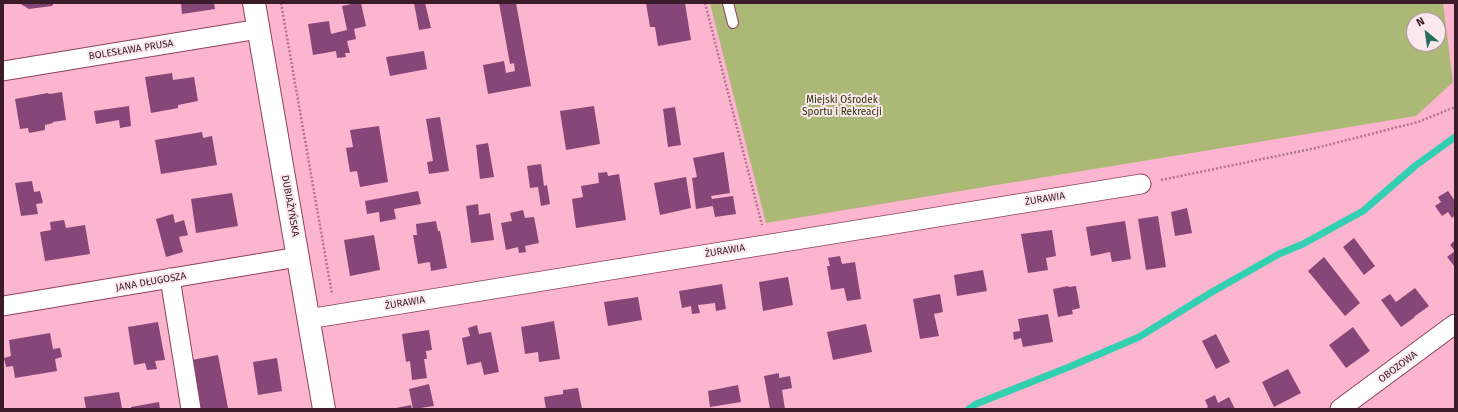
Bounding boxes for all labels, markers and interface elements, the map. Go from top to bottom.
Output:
north arrow [1406,12,1446,52]
text: N [1414,14,1427,29]
street label: BOLESŁAWA PRUSA [88,37,174,63]
park label: Miejski Ośrodek Sportu i Rekreacji [802,94,882,118]
street label: DUBIAŻYŃSKA [279,174,301,238]
street label: ŻURAWIA [1024,190,1066,208]
street label: ŻURAWIA [704,242,746,260]
street label: JANA DŁUGOSZA [115,270,187,294]
street label: ŻURAWIA [384,294,426,312]
street label: OBOZOWA [1376,349,1420,385]

